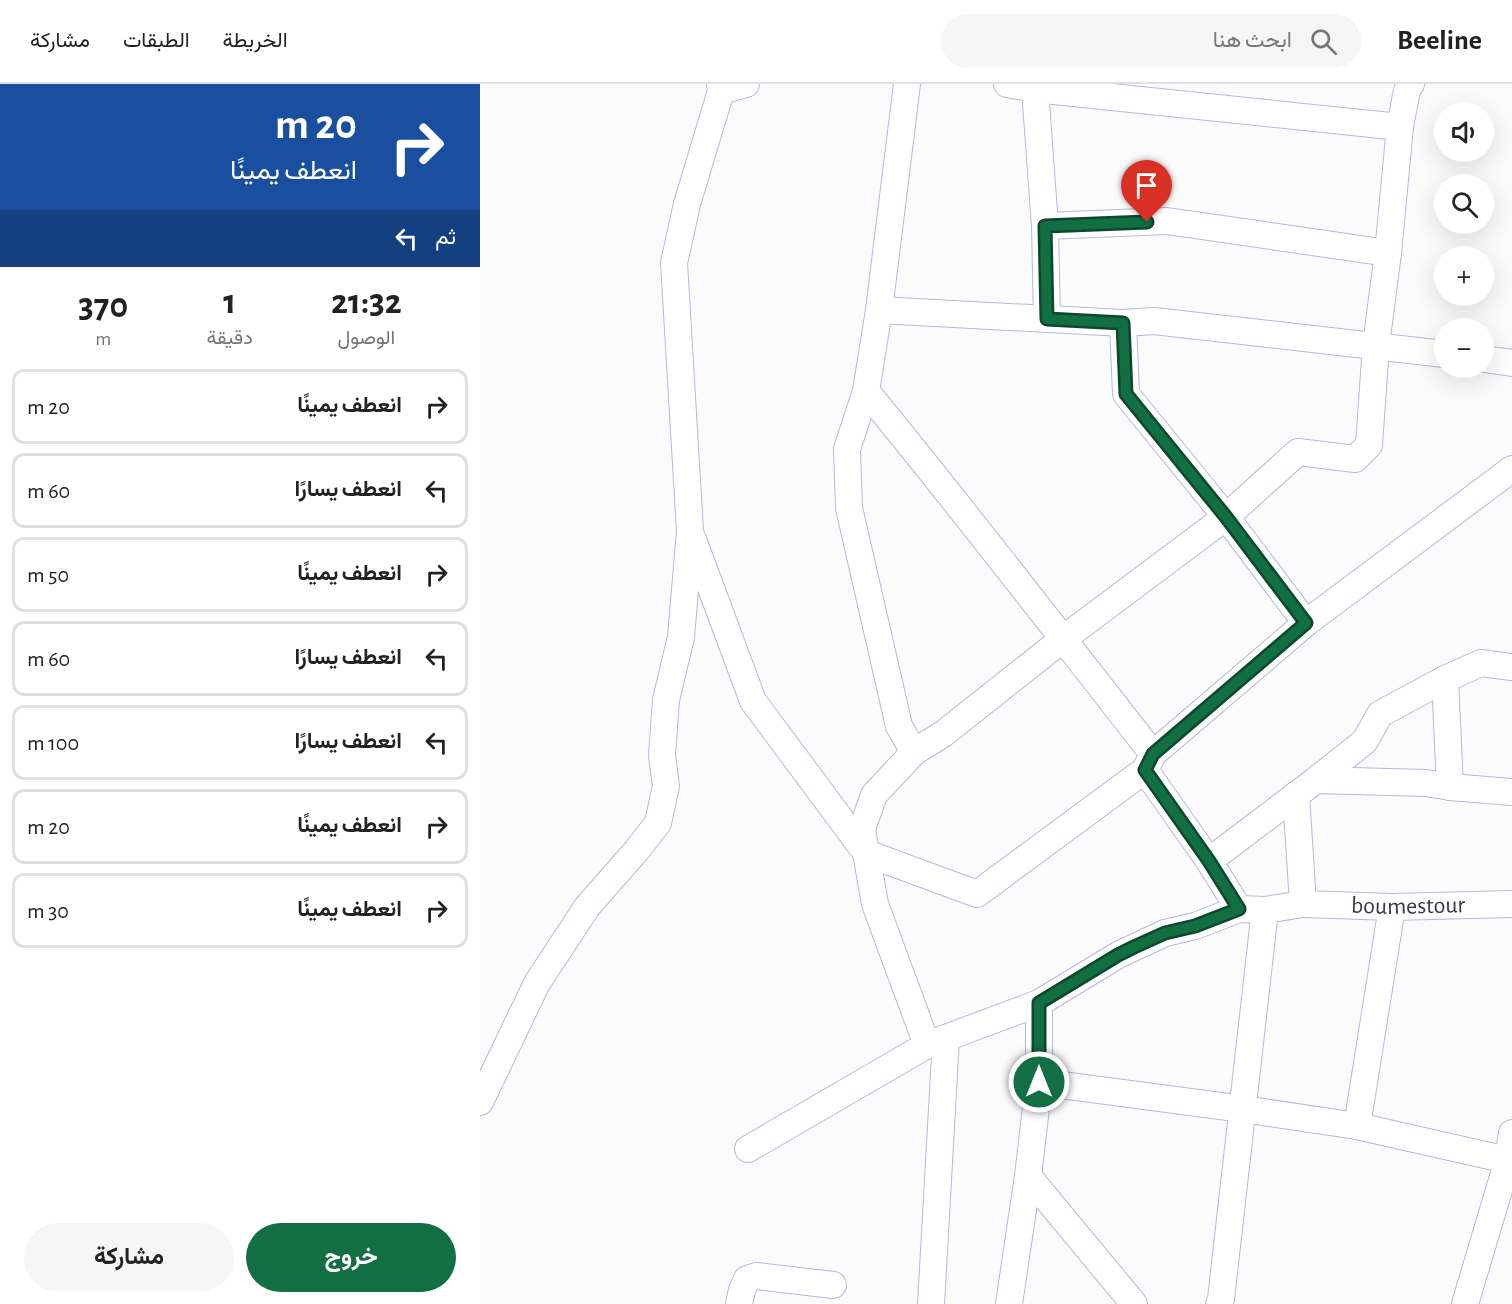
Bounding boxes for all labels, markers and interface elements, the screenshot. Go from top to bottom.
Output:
search box [941,14,1361,68]
icon: search [1307,25,1340,58]
text: Beeline [1397,27,1482,55]
text: ابحث هنا [1213,29,1292,51]
text: مشاركة [30,30,90,51]
text: الطبقات [123,30,190,51]
text: الخريطة [223,30,288,51]
map controls [1434,102,1494,378]
button: sound [1434,102,1494,162]
text: 20 m [275,104,357,146]
icon: right [378,108,456,186]
text: انعطف يمينًا [230,157,357,184]
pin [1121,160,1172,222]
icon: arrive [1130,169,1163,202]
button: search [1434,174,1494,234]
icon: left [390,222,423,255]
text: ثم [435,226,456,248]
button: + [1434,246,1494,306]
text: 1 [223,284,236,320]
text: 21:32 [331,284,402,320]
text: 370 [78,288,128,324]
button: − [1434,318,1494,378]
text: دقيقة [206,328,253,348]
text: الوصول [338,328,395,348]
text: m [95,329,111,349]
icon: right [420,390,453,423]
text: انعطف يمينًا [297,394,402,416]
text: 20 m [27,396,70,418]
icon: left [420,474,453,507]
text: انعطف يسارًا [295,478,402,500]
text: 60 m [27,480,70,502]
icon: right [420,558,453,591]
text: انعطف يمينًا [297,562,402,584]
text: 50 m [27,564,69,586]
icon: left [420,642,453,675]
text: انعطف يسارًا [295,646,402,668]
text: 60 m [27,648,70,670]
icon: left [420,726,453,759]
text: انعطف يسارًا [295,730,402,752]
text: 100 m [27,732,79,754]
icon: right [420,810,453,843]
text: انعطف يمينًا [297,814,402,836]
text: 20 m [27,816,70,838]
street label: boumestour [1350,893,1466,919]
icon: right [420,894,453,927]
text: انعطف يمينًا [297,898,402,920]
text: 30 m [27,900,69,922]
position arrow [1007,1050,1071,1114]
button: مشاركة [24,1223,234,1292]
button: خروج [246,1223,456,1292]

